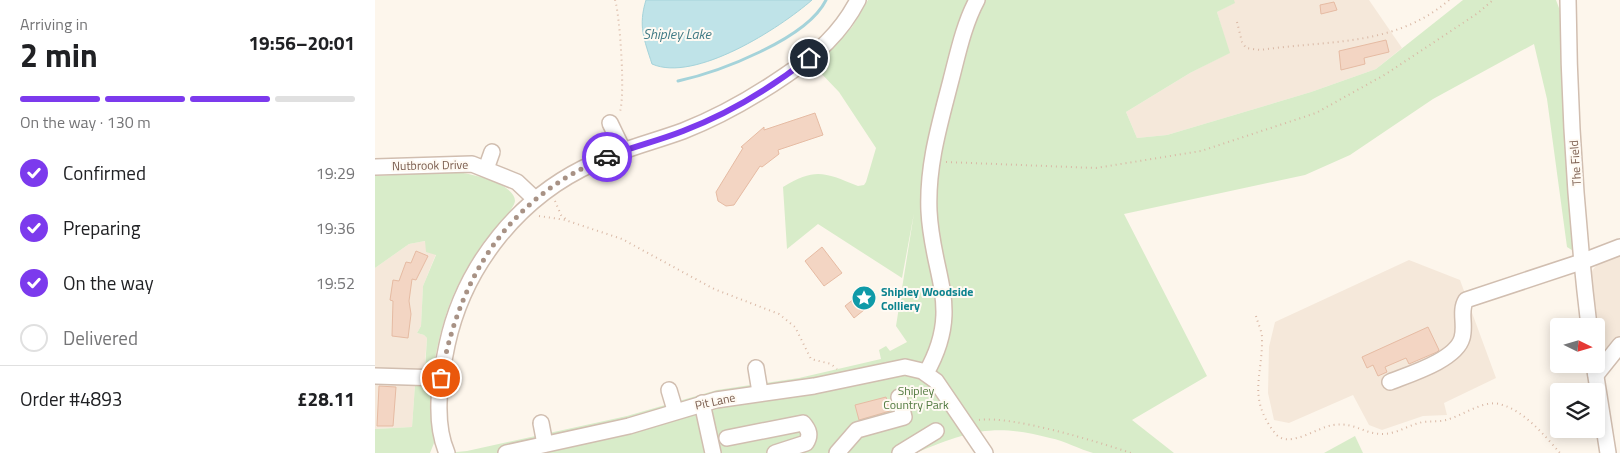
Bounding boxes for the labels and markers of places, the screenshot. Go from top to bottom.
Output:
pin [788,37,830,79]
place label: Shipley Woodside Colliery [881,282,973,315]
place icon: Shipley Woodside Colliery [851,285,877,311]
pin [420,357,462,399]

